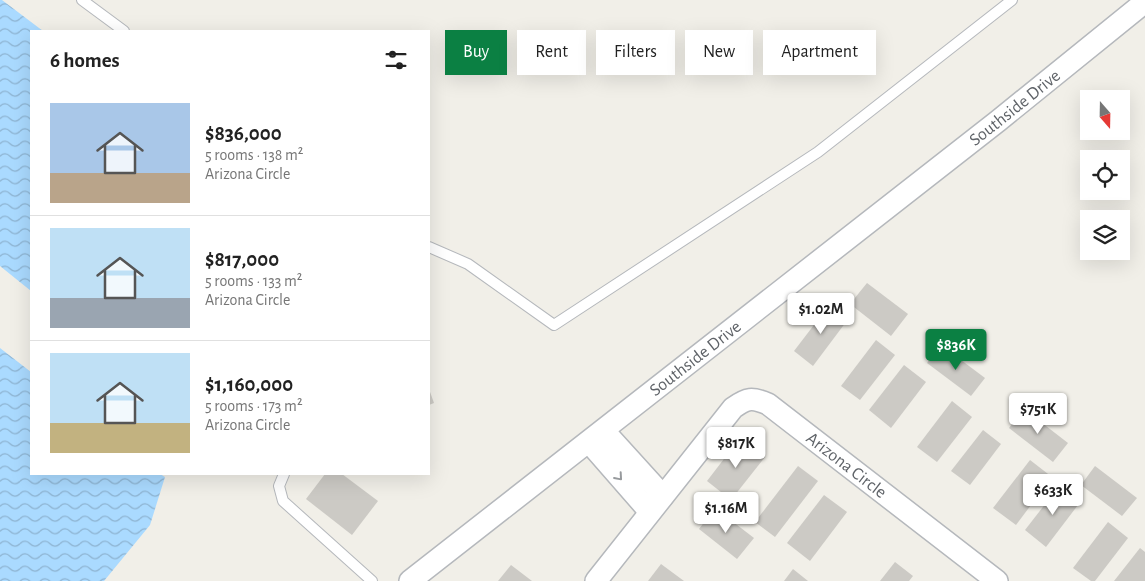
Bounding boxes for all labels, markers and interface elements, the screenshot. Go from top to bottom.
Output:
chip: Buy [445,30,507,75]
chip: Rent [517,30,586,75]
chip: Filters [596,30,675,75]
chip: New [685,30,753,75]
chip: Apartment [763,30,876,75]
icon: filters [382,46,410,74]
text: 6 homes [50,50,120,71]
street label: Southside Drive [966,67,1064,150]
north arrow [1080,90,1130,140]
map controls [1080,90,1130,260]
icon: home [90,123,150,183]
text: $836,000 [205,123,282,144]
text: 5 rooms · 138 m² [205,147,303,163]
button: locate [1080,150,1130,200]
text: Arizona Circle [205,166,290,182]
button: layers [1080,210,1130,260]
icon: home [90,248,150,308]
text: $817,000 [205,249,279,270]
text: 5 rooms · 133 m² [205,273,302,289]
text: Arizona Circle [205,292,290,308]
pin: $1.02M [780,292,862,335]
text: $1.02M [798,301,844,317]
street label: Southside Drive [647,318,745,400]
pin: $836K [921,328,991,371]
text: $836K [936,337,976,353]
icon: home [90,373,150,433]
text: $1,160,000 [205,374,293,395]
pin: $751K [1003,392,1073,435]
text: 5 rooms · 173 m² [205,398,303,414]
text: $751K [1020,401,1056,417]
text: Arizona Circle [205,417,290,433]
pin: $817K [701,426,771,469]
street label: Arizona Circle [803,429,890,502]
text: $817K [717,435,755,451]
one-way arrow [613,472,622,481]
pin: $633K [1018,474,1088,516]
text: $633K [1034,482,1072,498]
pin: $1.16M [685,492,767,534]
text: $1.16M [705,500,747,516]

